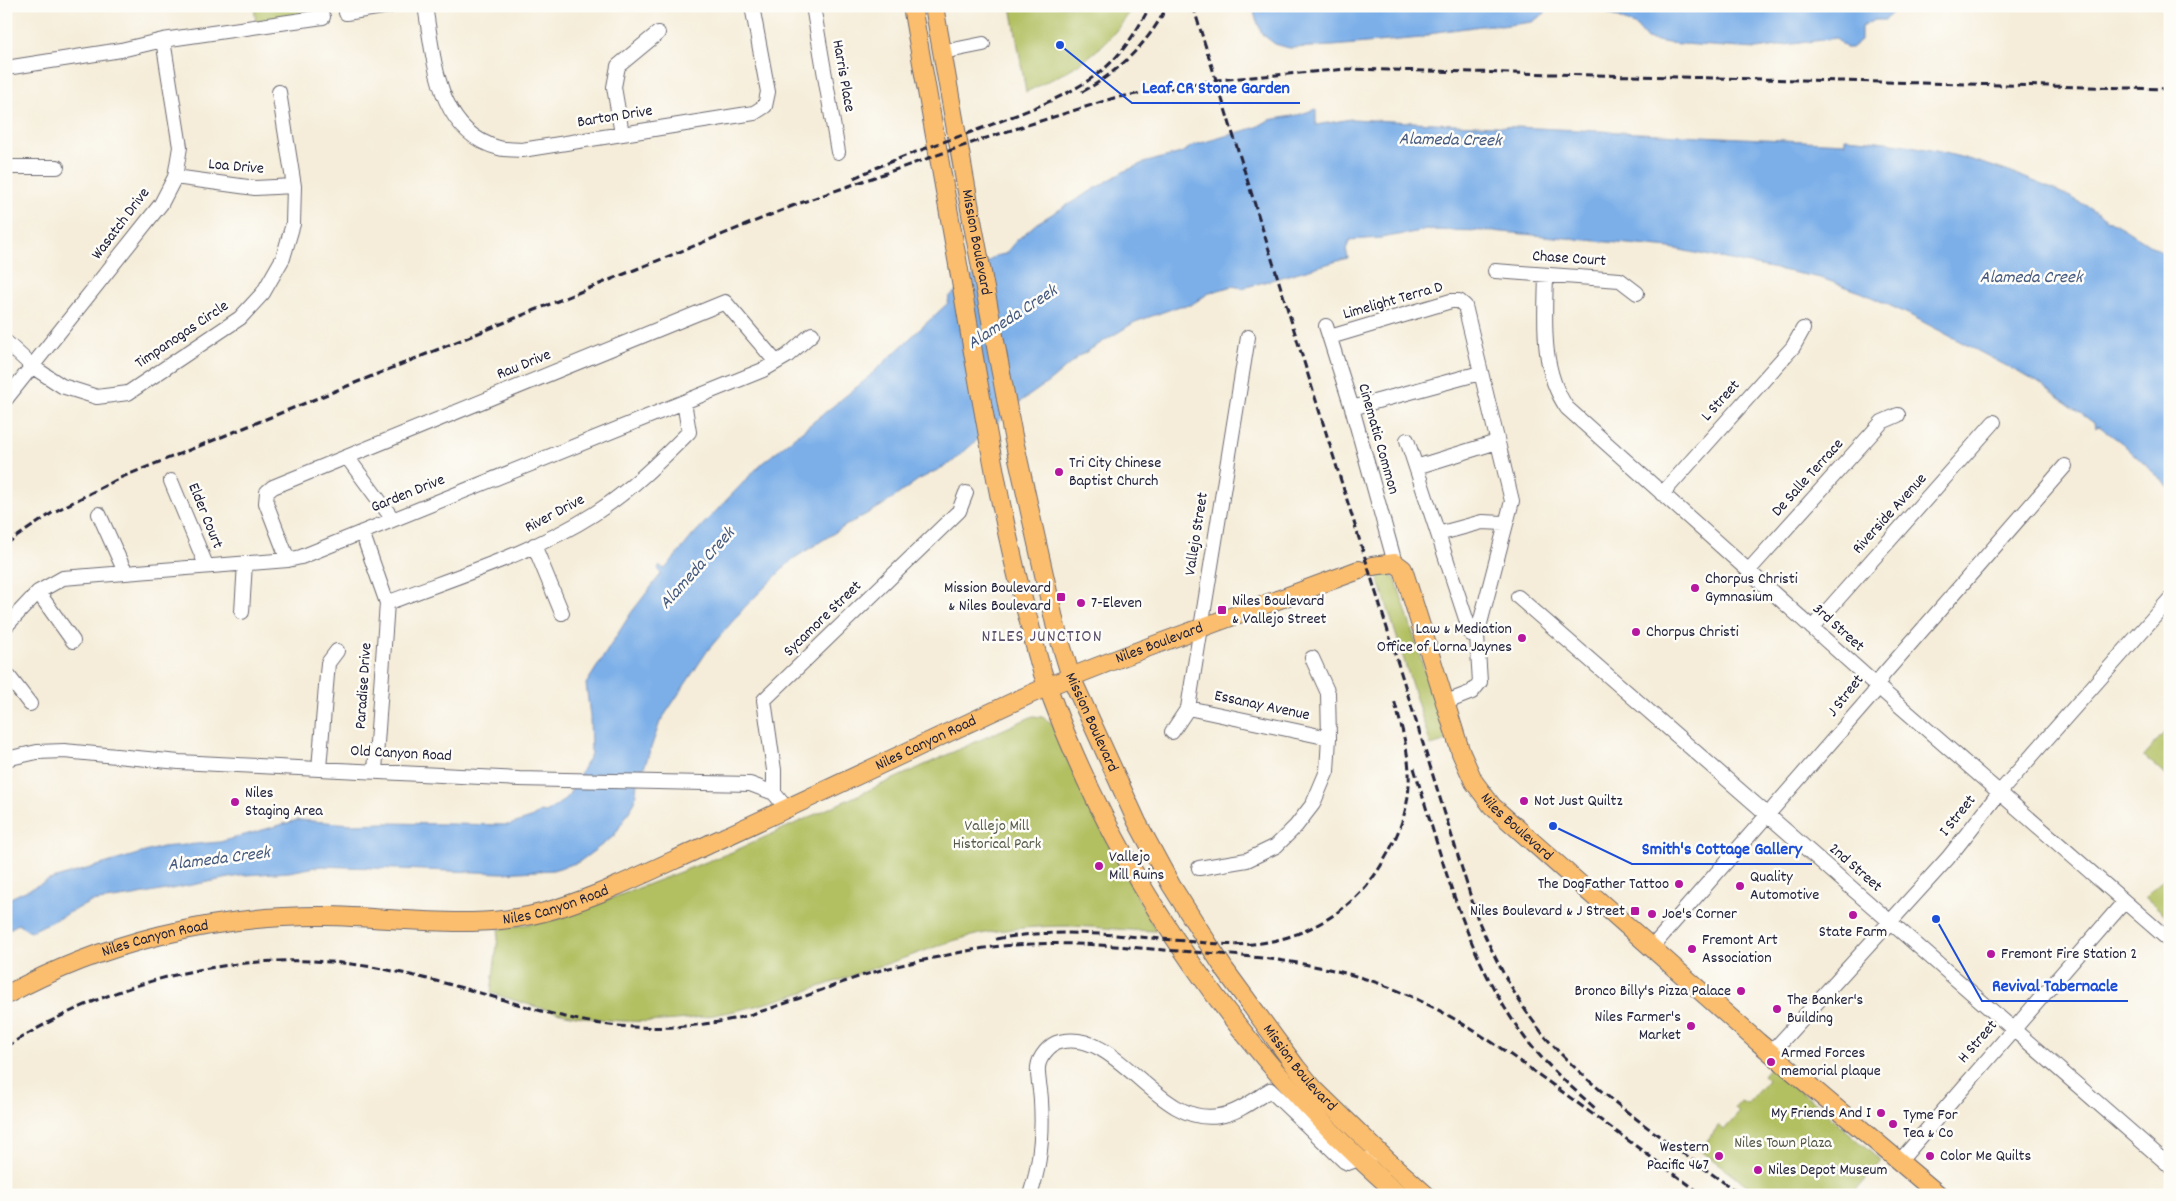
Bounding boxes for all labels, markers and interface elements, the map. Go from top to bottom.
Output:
street label: Harris Place [825,38,861,114]
callout: Leaf CR Stone Garden [1132,70,1300,103]
text: Leaf CR Stone Garden [1142,77,1290,102]
street label: Barton Drive [576,100,654,134]
water label: Alameda Creek [1398,128,1503,154]
street label: Loa Drive [207,153,265,181]
street label: Wasatch Drive [86,183,156,265]
street label: Mission Boulevard [955,188,998,297]
street label: Chase Court [1531,245,1607,273]
water label: Alameda Creek [1980,266,2084,291]
street label: Limelight Terra D [1340,276,1446,326]
water label: Alameda Creek [963,279,1064,356]
street label: Timpanogas Circle [131,295,233,375]
street label: Rau Drive [493,344,555,386]
street label: L Street [1696,375,1746,427]
street label: Cinematic Common [1351,381,1405,497]
street label: De Salle Terrace [1767,434,1849,522]
place label: Tri City Chinese Baptist Church [1069,452,1161,493]
marker: Tri City Chinese Baptist Church [1053,466,1065,478]
street label: Riverside Avenue [1847,468,1933,560]
street label: Garden Drive [368,469,448,519]
street label: Elder Court [181,480,229,552]
street label: River Drive [521,489,589,539]
street label: Vallejo Street [1179,491,1215,577]
water label: Alameda Creek [654,521,743,616]
place label: Chorpus Christi Gymnasium [1705,568,1798,609]
street label: Sycamore Street [779,576,867,662]
place label: Mission Boulevard & Niles Boulevard [944,577,1051,618]
marker: Chorpus Christi Gymnasium [1689,582,1701,594]
place label: Niles Boulevard & Vallejo Street [1232,590,1327,631]
marker: Mission Boulevard & Niles Boulevard [1055,591,1067,603]
place label: 7-Eleven [1091,592,1142,615]
marker: 7-Eleven [1075,597,1087,609]
street label: 3rd Street [1807,598,1869,658]
marker: Niles Boulevard & Vallejo Street [1216,604,1228,616]
street label: Niles Boulevard [1112,616,1207,670]
place label: Law & Mediation Office of Lorna Jaynes [1377,618,1512,659]
place label: Chorpus Christi [1646,621,1739,644]
district label: NILES JUNCTION [981,625,1103,650]
marker: Chorpus Christi [1630,626,1642,638]
marker: Law & Mediation Office of Lorna Jaynes [1516,632,1528,644]
street label: Paradise Drive [349,642,379,730]
street label: Mission Boulevard [1059,669,1124,776]
street label: J Street [1822,670,1870,722]
street label: Essanay Avenue [1212,685,1312,727]
street label: Niles Canyon Road [871,709,980,777]
street label: Old Canyon Road [350,740,452,768]
place label: Niles Staging Area [245,782,323,823]
street label: Niles Boulevard [1474,788,1558,867]
place label: Not Just Quiltz [1534,790,1623,813]
street label: I Street [1934,790,1982,842]
marker: Not Just Quiltz [1518,795,1530,807]
marker: Niles Staging Area [229,796,241,808]
park label: Vallejo Mill Historical Park [953,815,1041,856]
callout: Smith's Cottage Gallery [1632,831,1812,864]
text: Smith's Cottage Gallery [1642,838,1803,863]
street label: 2nd Street [1823,838,1887,898]
water label: Alameda Creek [167,841,273,879]
place label: Vallejo Mill Ruins [1109,846,1165,887]
marker: Vallejo Mill Ruins [1093,860,1105,872]
place label: Quality Automotive [1750,866,1819,907]
place label: The DogFather Tattoo [1538,873,1669,896]
marker: The DogFather Tattoo [1673,878,1685,890]
street label: Niles Canyon Road [501,879,612,931]
marker: Quality Automotive [1734,880,1746,892]
place label: Niles Boulevard & J Street [1470,900,1625,923]
place label: Joe's Corner [1662,903,1737,926]
marker: Niles Boulevard & J Street [1629,905,1641,917]
marker: Joe's Corner [1646,908,1658,920]
marker: State Farm [1847,909,1859,921]
street label: Niles Canyon Road [98,914,210,963]
place label: State Farm [1819,921,1887,944]
place label: Fremont Art Association [1702,929,1778,970]
marker: Fremont Art Association [1686,943,1698,955]
place label: Fremont Fire Station 2 [2001,943,2137,966]
marker: Fremont Fire Station 2 [1985,948,1997,960]
callout: Revival Tabernacle [1982,968,2128,1001]
text: Revival Tabernacle [1992,975,2118,1000]
place label: Bronco Billy's Pizza Palace [1575,980,1731,1003]
marker: Bronco Billy's Pizza Palace [1735,985,1747,997]
place label: The Banker's Building [1787,989,1864,1030]
marker: The Banker's Building [1771,1003,1783,1015]
place label: Niles Farmer's Market [1594,1006,1681,1047]
street label: H Street [1953,1015,2003,1069]
street label: Mission Boulevard [1257,1019,1342,1117]
marker: Niles Farmer's Market [1685,1020,1697,1032]
place label: Armed Forces memorial plaque [1781,1042,1881,1083]
marker: Armed Forces memorial plaque [1765,1056,1777,1068]
place label: My Friends And I [1771,1102,1871,1125]
place label: Tyme For Tea & Co [1903,1104,1958,1145]
marker: My Friends And I [1875,1107,1887,1119]
marker: Tyme For Tea & Co [1887,1118,1899,1130]
park label: Niles Town Plaza [1734,1132,1832,1155]
place label: Western Pacific 467 [1647,1136,1709,1177]
place label: Color Me Quilts [1940,1145,2031,1168]
marker: Western Pacific 467 [1713,1150,1725,1162]
marker: Color Me Quilts [1924,1150,1936,1162]
place label: Niles Depot Museum [1768,1159,1887,1182]
marker: Niles Depot Museum [1752,1164,1764,1176]

